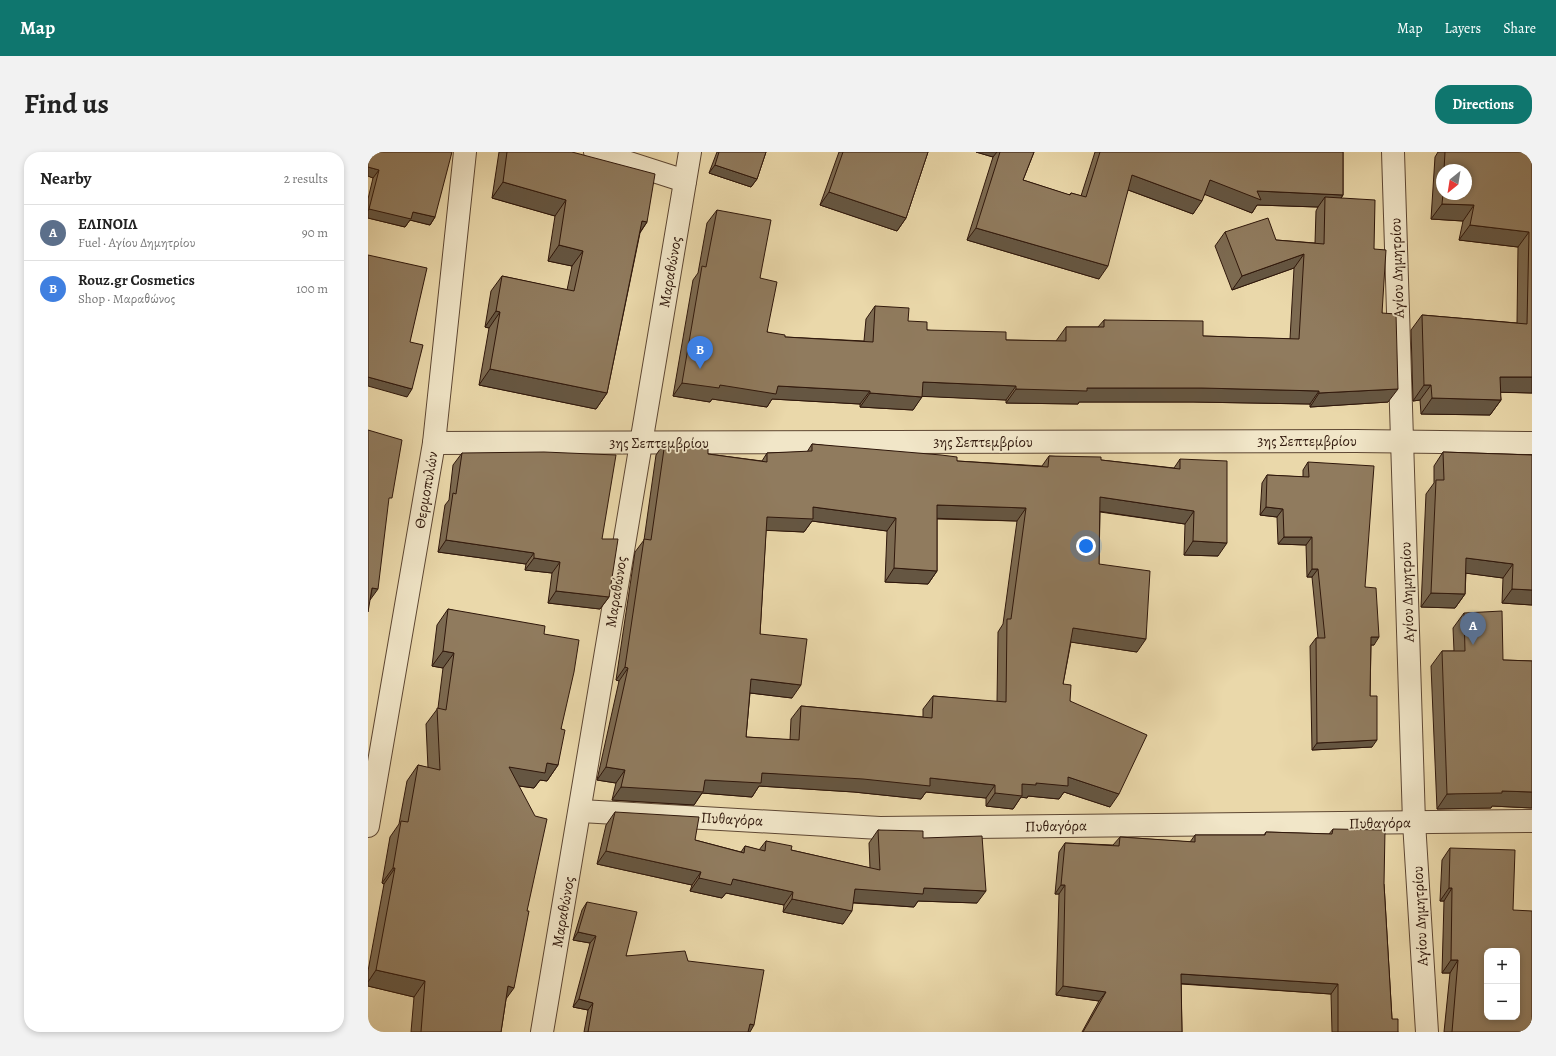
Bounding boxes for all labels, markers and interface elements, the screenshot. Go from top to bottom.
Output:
text: Map [20,15,55,41]
text: Map [1397,19,1423,38]
text: Layers [1445,19,1481,38]
text: Share [1503,19,1536,38]
text: Find us [24,85,109,123]
button: Directions [1435,85,1532,124]
north arrow [1436,164,1472,200]
text: Nearby [40,167,91,190]
text: 2 results [284,170,328,187]
text: ΕΛΙΝΟΙΛ [78,214,137,234]
street label: Αγίου Δημητρίου [1385,217,1409,319]
text: A [49,224,57,241]
text: 90 m [302,224,328,241]
text: Fuel · Αγίου Δημητρίου [78,234,195,251]
street label: Μαραθώνος [654,235,686,309]
text: Rouz.gr Cosmetics [78,270,195,290]
text: B [49,280,57,297]
text: 100 m [296,280,328,297]
text: Shop · Μαραθώνος [78,290,175,307]
pin: B [687,336,713,369]
street label: 3ης Σεπτεμβρίου [1257,431,1357,451]
street label: 3ης Σεπτεμβρίου [933,432,1033,452]
street label: 3ης Σεπτεμβρίου [609,433,709,453]
street label: Θερμοπυλών [409,450,443,530]
your location [1076,536,1096,556]
street label: Αγίου Δημητρίου [1395,541,1419,643]
street label: Μαραθώνος [600,555,632,629]
pin: A [1460,612,1486,645]
street label: Πυθαγόρα [700,807,764,831]
street label: Πυθαγόρα [1349,812,1411,834]
street label: Πυθαγόρα [1025,815,1087,837]
street label: Αγίου Δημητρίου [1407,865,1433,968]
street label: Μαραθώνος [547,875,579,949]
map controls [1484,948,1520,1020]
button: + [1484,948,1520,984]
button: − [1484,984,1520,1020]

